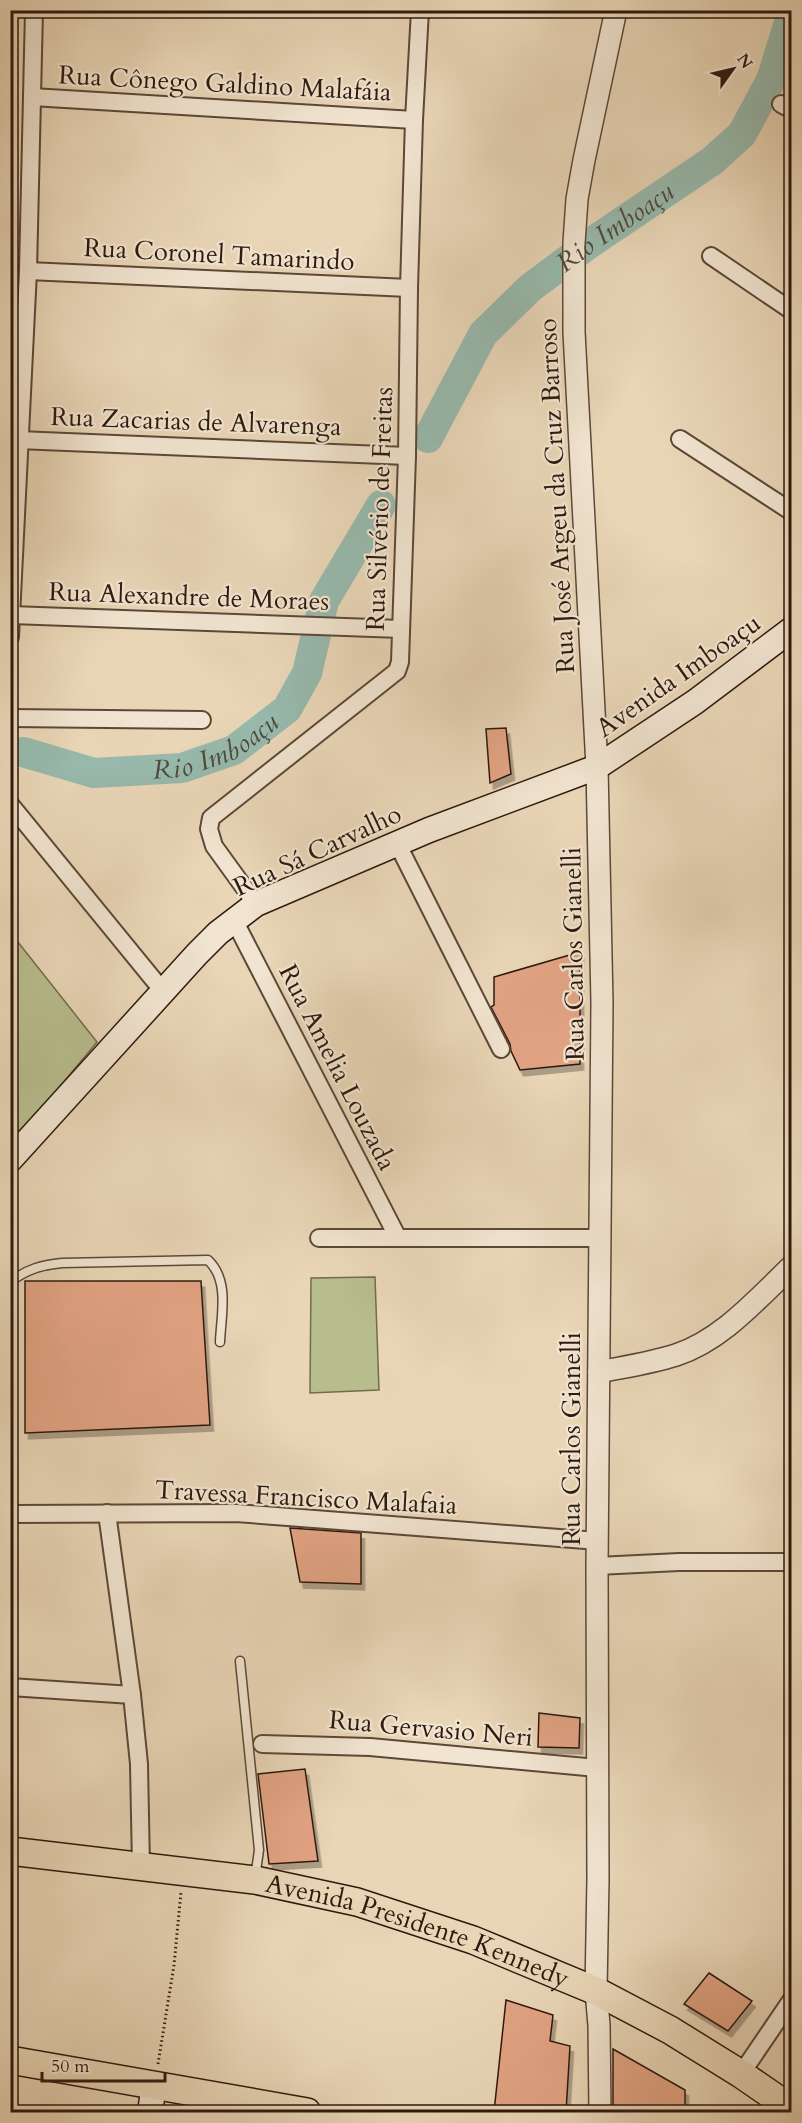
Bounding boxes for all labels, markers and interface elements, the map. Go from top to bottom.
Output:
north arrow [703,39,763,99]
text: N [732,49,758,73]
street label: Rua Cônego Galdino Malafáia [58,57,392,110]
water label: Rio Imboaçu [549,174,682,281]
street label: Rua Coronel Tamarindo [83,230,355,279]
street label: Rua José Argeu da Cruz Barroso [530,318,583,674]
street label: Rua Silvério de Freitas [358,386,401,632]
street label: Rua Zacarias de Alvarenga [50,399,342,444]
street label: Rua Alexandre de Moraes [48,574,330,619]
street label: Avenida Imboaçu [589,605,768,745]
water label: Rio Imboaçu [152,704,287,789]
street label: Rua Sá Carvalho [227,796,407,905]
street label: Rua Carlos Gianelli [554,847,593,1061]
street label: Rua Amelia Louzada [270,958,405,1176]
street label: Rua Carlos Gianelli [554,1332,589,1546]
street label: Travessa Francisco Malafaia [154,1472,458,1523]
street label: Rua Gervasio Neri [328,1702,534,1755]
street label: Avenida Presidente Kennedy [262,1866,575,1996]
scale bar [42,2045,165,2083]
text: 50 m [51,2054,90,2079]

